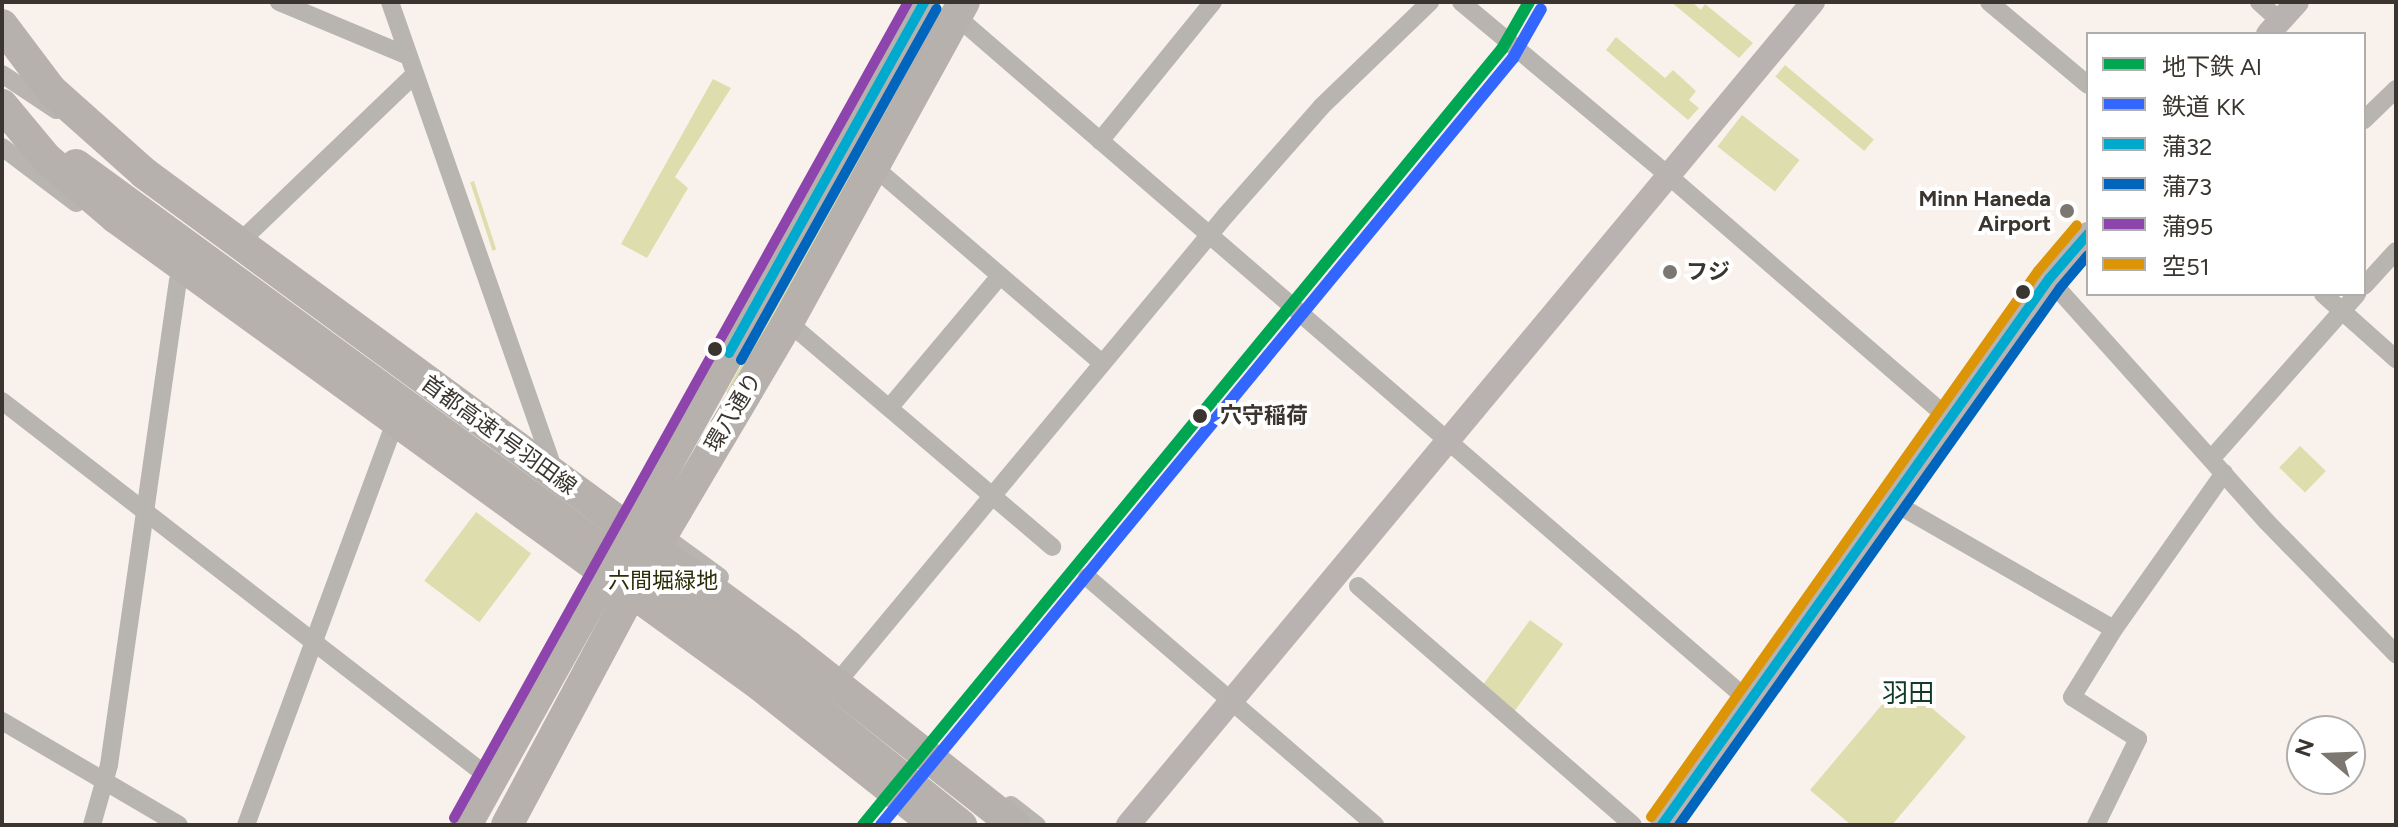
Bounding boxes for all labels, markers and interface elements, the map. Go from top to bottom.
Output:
legend [2086,32,2366,296]
text: 地下鉄 Al [2162,52,2261,81]
text: 鉄道 KK [2162,92,2245,121]
text: 蒲32 [2162,132,2212,161]
text: 蒲73 [2162,172,2212,201]
place label: Minn Haneda Airport [1918,185,2051,236]
marker: Minn Haneda Airport [2058,202,2076,220]
text: 蒲95 [2162,212,2213,241]
text: 空51 [2162,252,2210,281]
place label: フジ [1686,259,1730,285]
marker: フジ [1661,263,1679,281]
unlabelled marker [2015,284,2031,300]
unlabelled marker [707,341,723,357]
street label: 環八通り [699,367,767,457]
street label: 首都高速1号羽田線 [416,370,582,500]
marker: 穴守稲荷 [1187,403,1213,429]
place label: 穴守稲荷 [1220,403,1308,429]
park label: 六間堀緑地 [608,568,718,594]
district label: 羽田 [1882,678,1934,710]
north arrow [2286,715,2366,795]
text: N [2289,735,2320,760]

